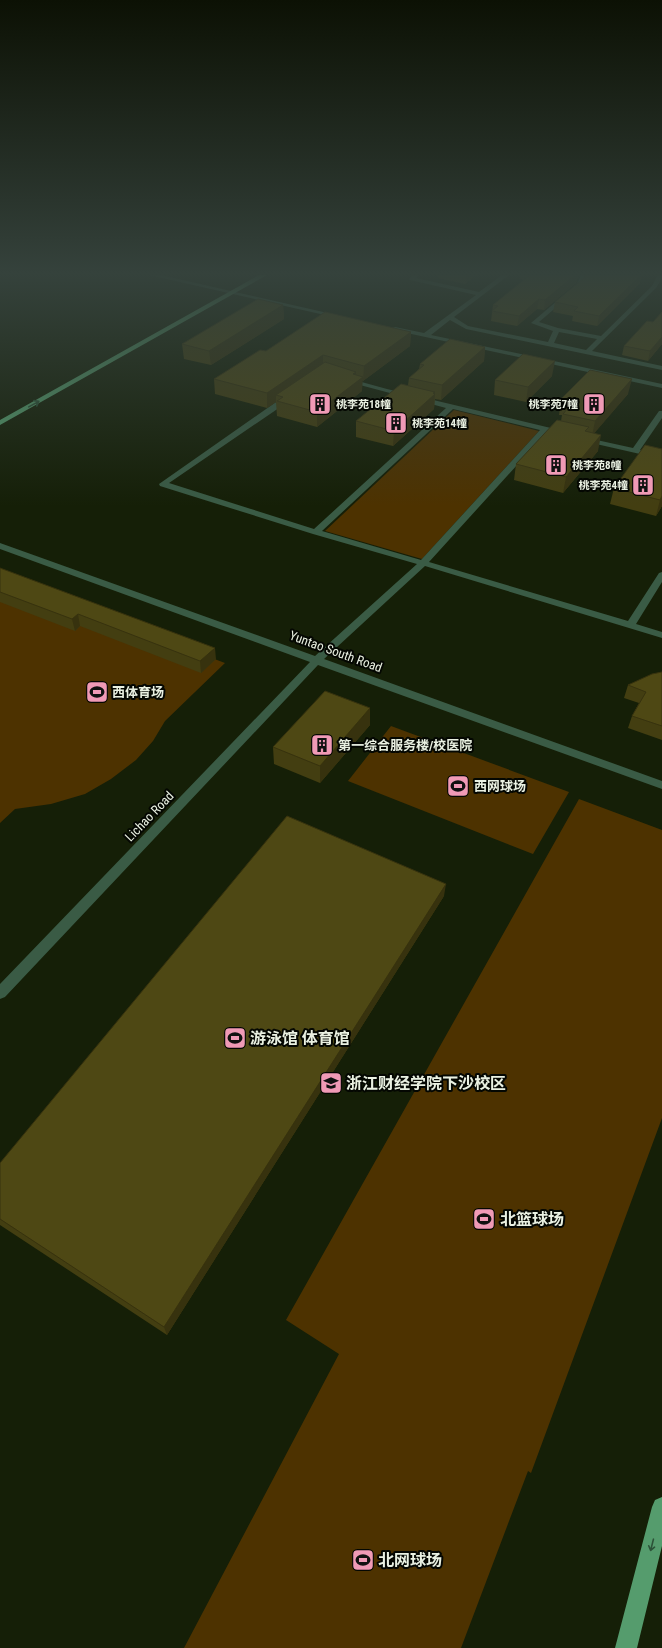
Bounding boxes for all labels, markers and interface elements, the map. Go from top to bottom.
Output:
building icon: 桃李苑18幢 [307,391,333,417]
building icon: 桃李苑7幢 [581,391,607,417]
place label: 桃李苑18幢 [336,398,391,411]
place label: 桃李苑7幢 [528,398,578,411]
one-way arrow [28,400,40,408]
building icon: 桃李苑14幢 [383,410,409,436]
place label: 桃李苑14幢 [412,417,467,430]
building icon: 桃李苑8幢 [543,452,569,478]
place label: 桃李苑8幢 [572,459,622,472]
building icon: 桃李苑4幢 [630,472,656,498]
place label: 桃李苑4幢 [578,479,628,492]
street label: Yuntao South Road [287,628,384,675]
sports icon: 西体育场 [84,679,110,705]
place label: 西体育场 [112,685,164,700]
building icon: 第一综合服务楼/校医院 [309,732,335,758]
place label: 第一综合服务楼/校医院 [338,738,472,753]
sports icon: 西网球场 [445,773,471,799]
place label: 西网球场 [474,779,526,794]
street label: Lichao Road [122,788,177,844]
sports icon: 游泳馆 体育馆 [222,1025,248,1051]
place label: 游泳馆 体育馆 [250,1029,350,1048]
school or university icon: 浙江财经学院下沙校区 [318,1070,344,1096]
place label: 浙江财经学院下沙校区 [346,1074,506,1093]
sports icon: 北篮球场 [471,1206,497,1232]
place label: 北篮球场 [500,1210,564,1229]
one-way arrow [648,1538,656,1551]
sports icon: 北网球场 [350,1547,376,1573]
place label: 北网球场 [378,1551,442,1570]

